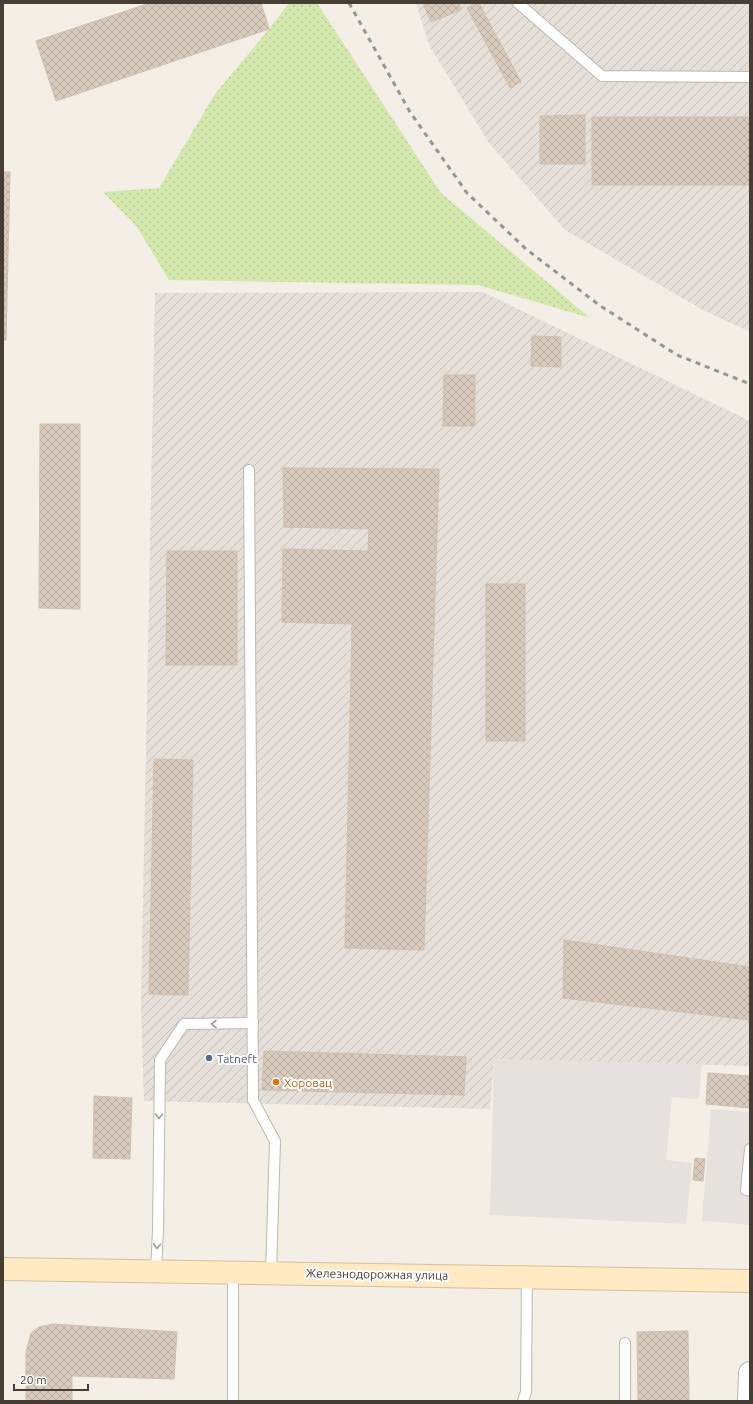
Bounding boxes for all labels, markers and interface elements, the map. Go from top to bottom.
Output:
one-way arrow [211,1020,217,1028]
place label: Tatneft [217,1052,257,1065]
marker: Tatneft [204,1053,214,1063]
place label: Хоровац [284,1076,332,1089]
marker: Хоровац [271,1077,281,1087]
one-way arrow [155,1113,163,1119]
one-way arrow [153,1243,162,1249]
street label: Железнодорожная улица [306,1266,448,1282]
scale bar [14,1366,88,1392]
text: 20 m [20,1373,47,1386]

